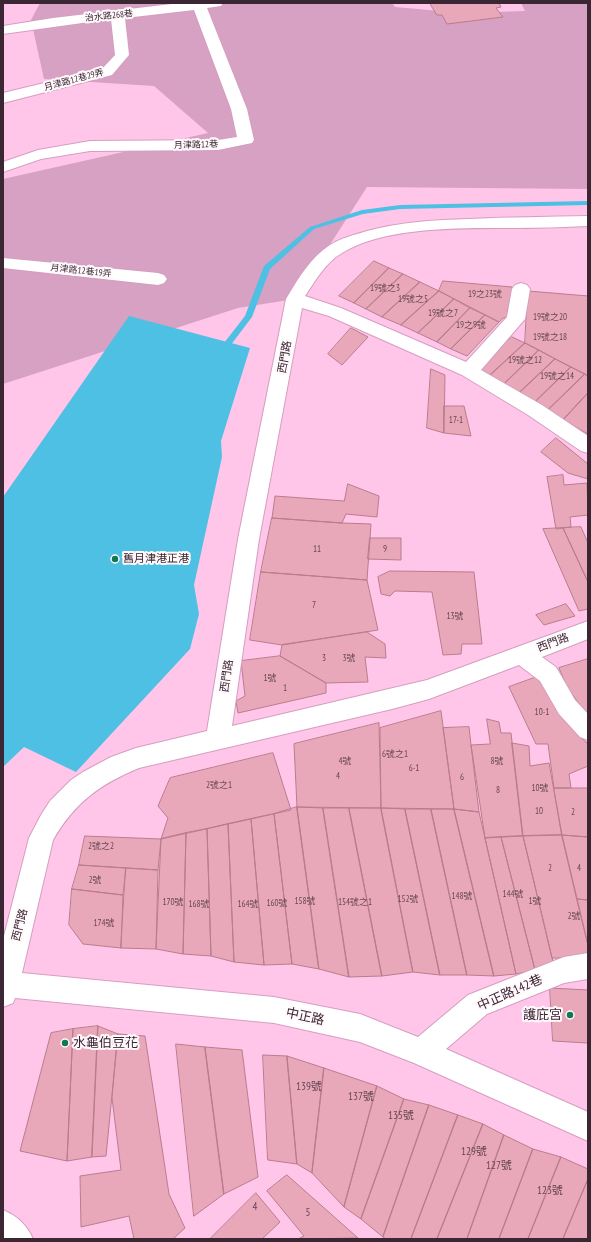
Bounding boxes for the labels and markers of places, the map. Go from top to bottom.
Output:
place label: 舊月津港正港 [123,552,189,566]
marker: 舊月津港正港 [110,554,120,564]
place label: 護庇宮 [523,1007,562,1023]
marker: 護庇宮 [565,1010,575,1020]
place label: 水龜伯豆花 [73,1035,138,1051]
marker: 水龜伯豆花 [60,1038,70,1048]

